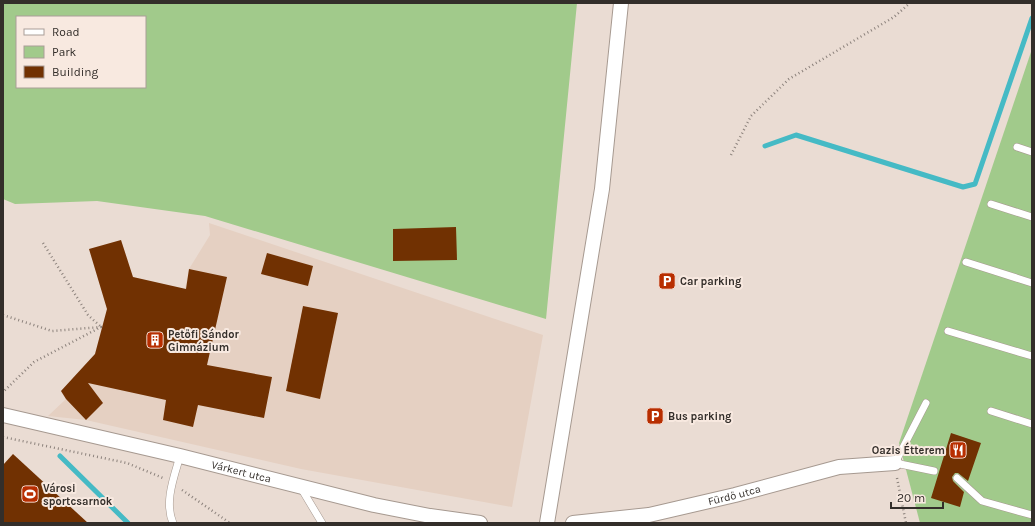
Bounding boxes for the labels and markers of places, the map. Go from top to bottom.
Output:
parking icon: Car parking [657,271,677,291]
place label: Car parking [680,275,742,288]
place label: Petőfi Sándor Gimnázium [168,328,240,354]
building icon: Petőfi Sándor Gimnázium [145,330,165,350]
parking icon: Bus parking [645,406,665,426]
place label: Bus parking [668,410,732,423]
restaurant icon: Oazis Étterem [948,440,968,460]
place label: Oazis Étterem [872,442,945,457]
place label: Városi sportcsarnok [43,482,113,508]
sports icon: Városi sportcsarnok [20,484,40,504]

